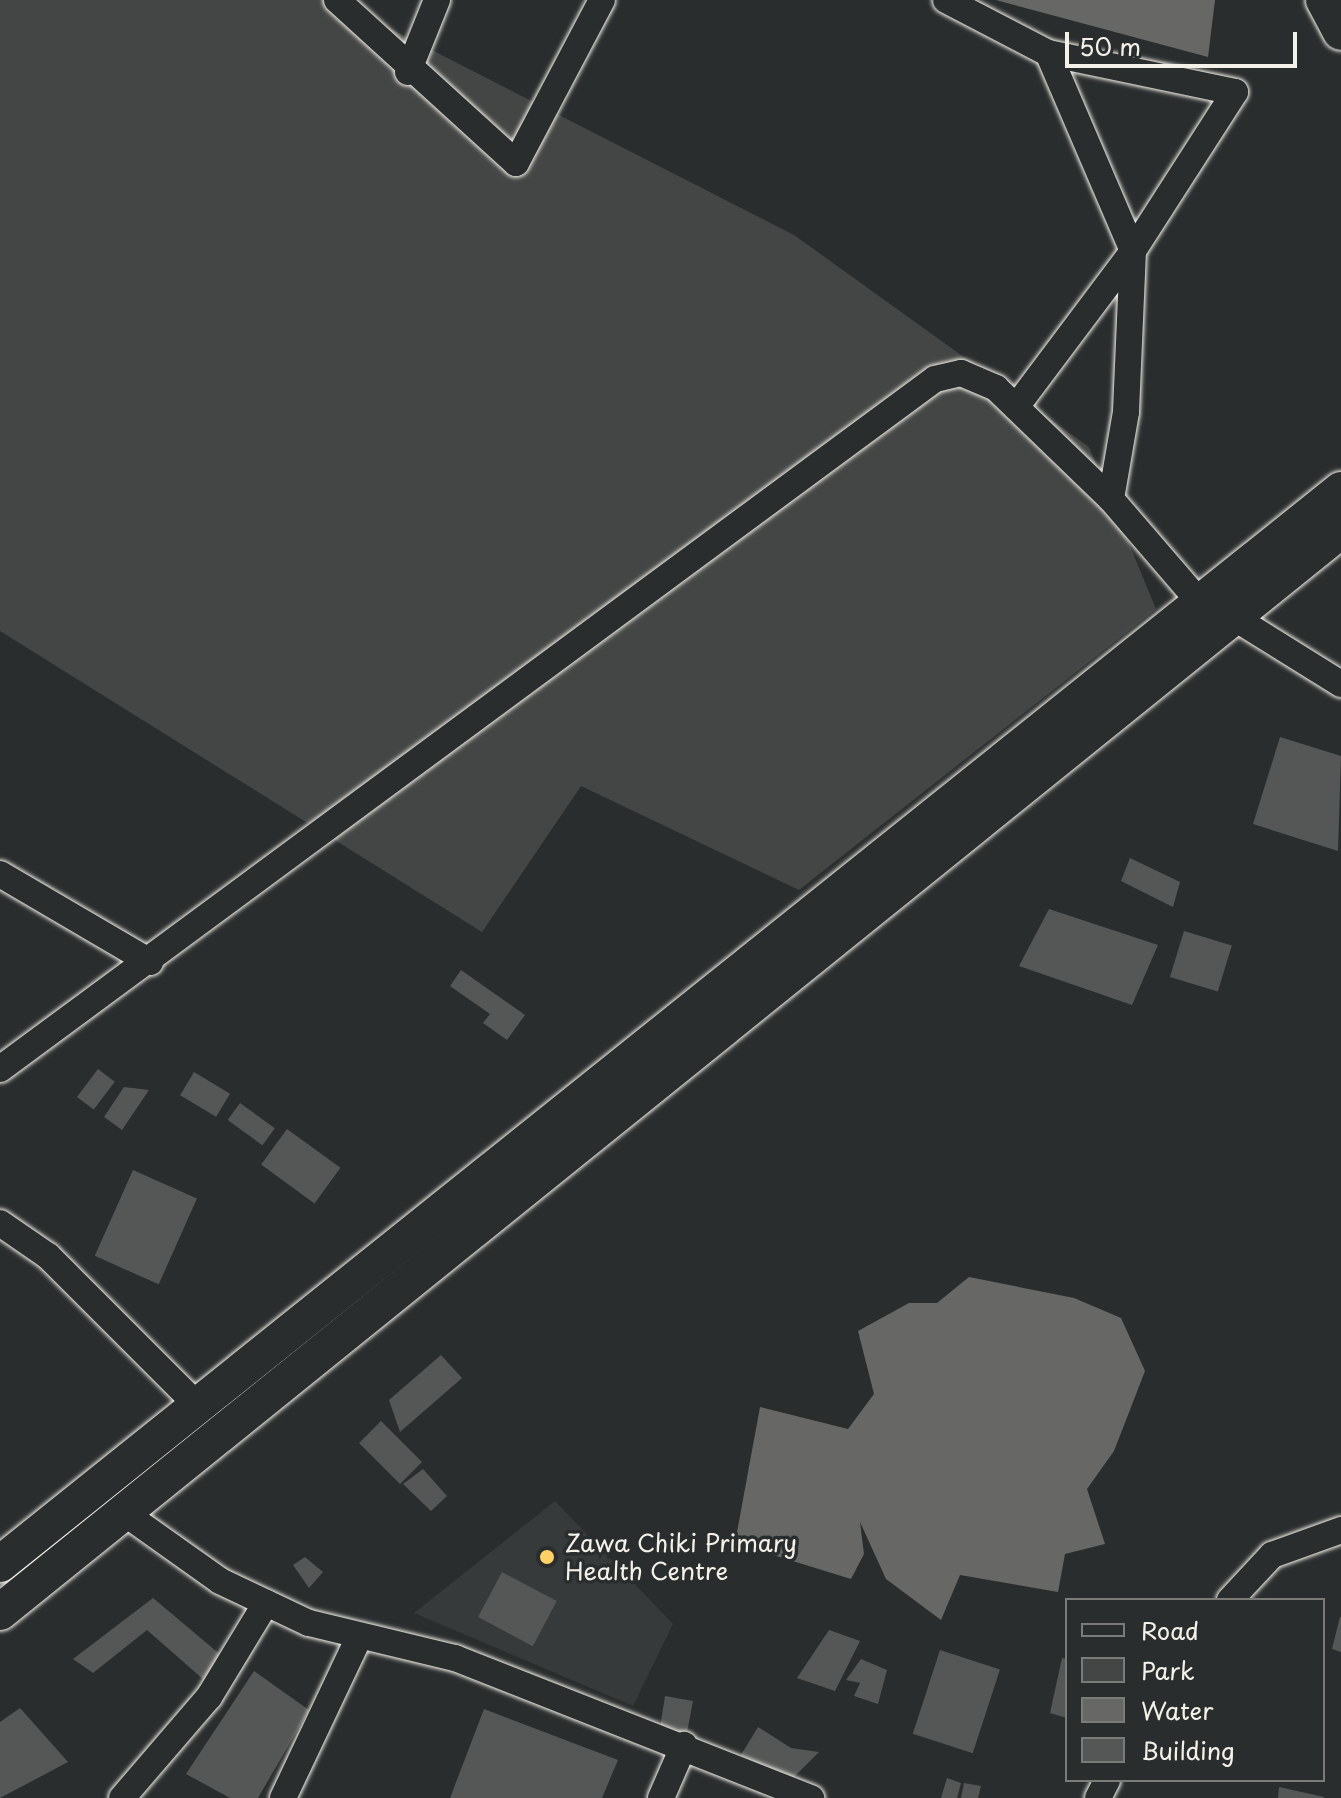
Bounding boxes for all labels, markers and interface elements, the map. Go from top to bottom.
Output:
scale bar [1069,16,1301,66]
text: 50 m [1079,28,1141,64]
place label: Zawa Chiki Primary Health Centre [565,1529,797,1585]
marker: Zawa Chiki Primary Health Centre [536,1546,558,1568]
legend [1065,1598,1325,1782]
text: Road [1141,1612,1199,1648]
text: Park [1141,1652,1195,1688]
text: Water [1141,1692,1213,1728]
text: Building [1141,1732,1235,1768]

